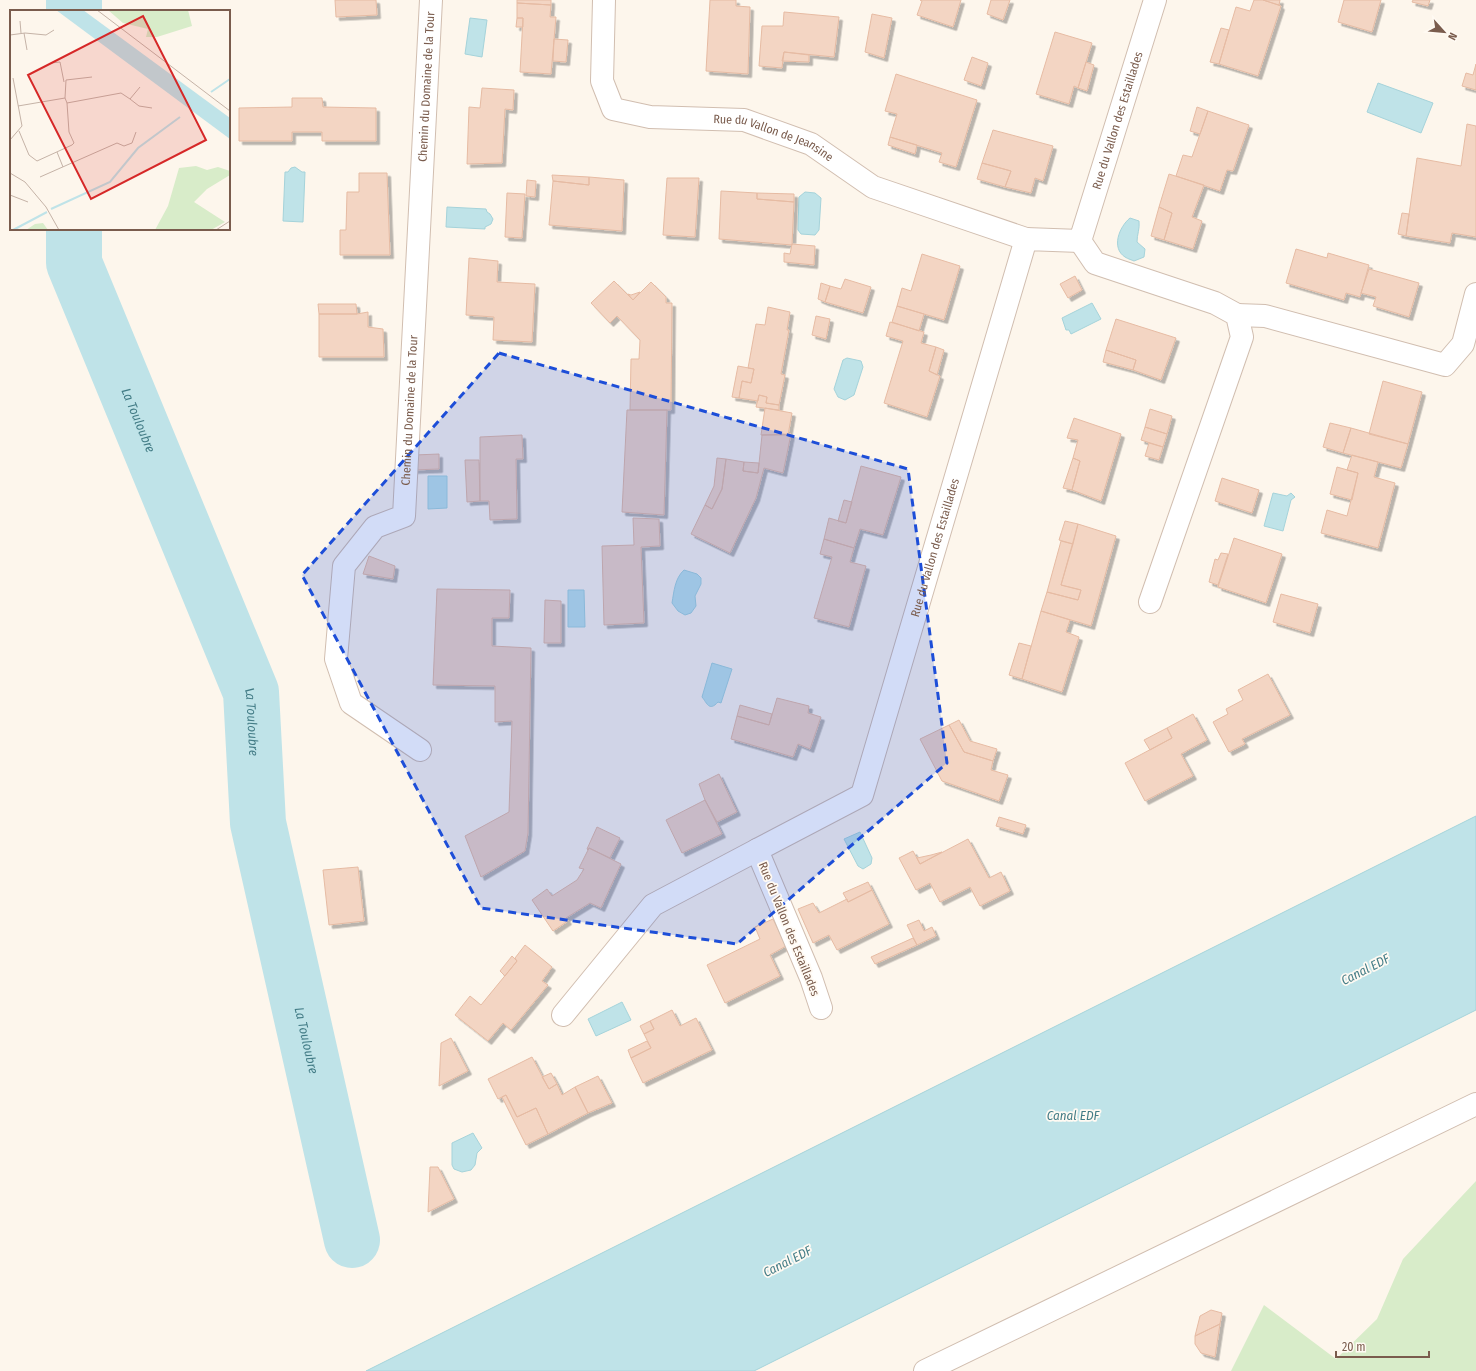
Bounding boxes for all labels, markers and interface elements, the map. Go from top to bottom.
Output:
inset map [10,10,230,230]
street label: Chemin du Domaine de la Tour [416,10,437,162]
north arrow [1424,12,1464,52]
text: N [1445,30,1460,42]
street label: Rue du Vallon des Estaillades [1089,50,1146,191]
street label: Rue du Vallon de Jeansine [713,112,836,164]
street label: Chemin du Domaine de la Tour [399,334,420,486]
water label: La Touloubre [118,386,158,455]
street label: Rue du Vallon des Estaillades [908,477,962,619]
water label: La Touloubre [242,686,261,756]
street label: Rue du Vallon des Estaillades [756,860,822,998]
water label: Canal EDF [1338,950,1393,988]
water label: La Touloubre [292,1006,321,1075]
water label: Canal EDF [1047,1108,1101,1123]
water label: Canal EDF [760,1242,815,1280]
scale bar [1336,1333,1429,1359]
text: 20 m [1342,1340,1366,1354]

